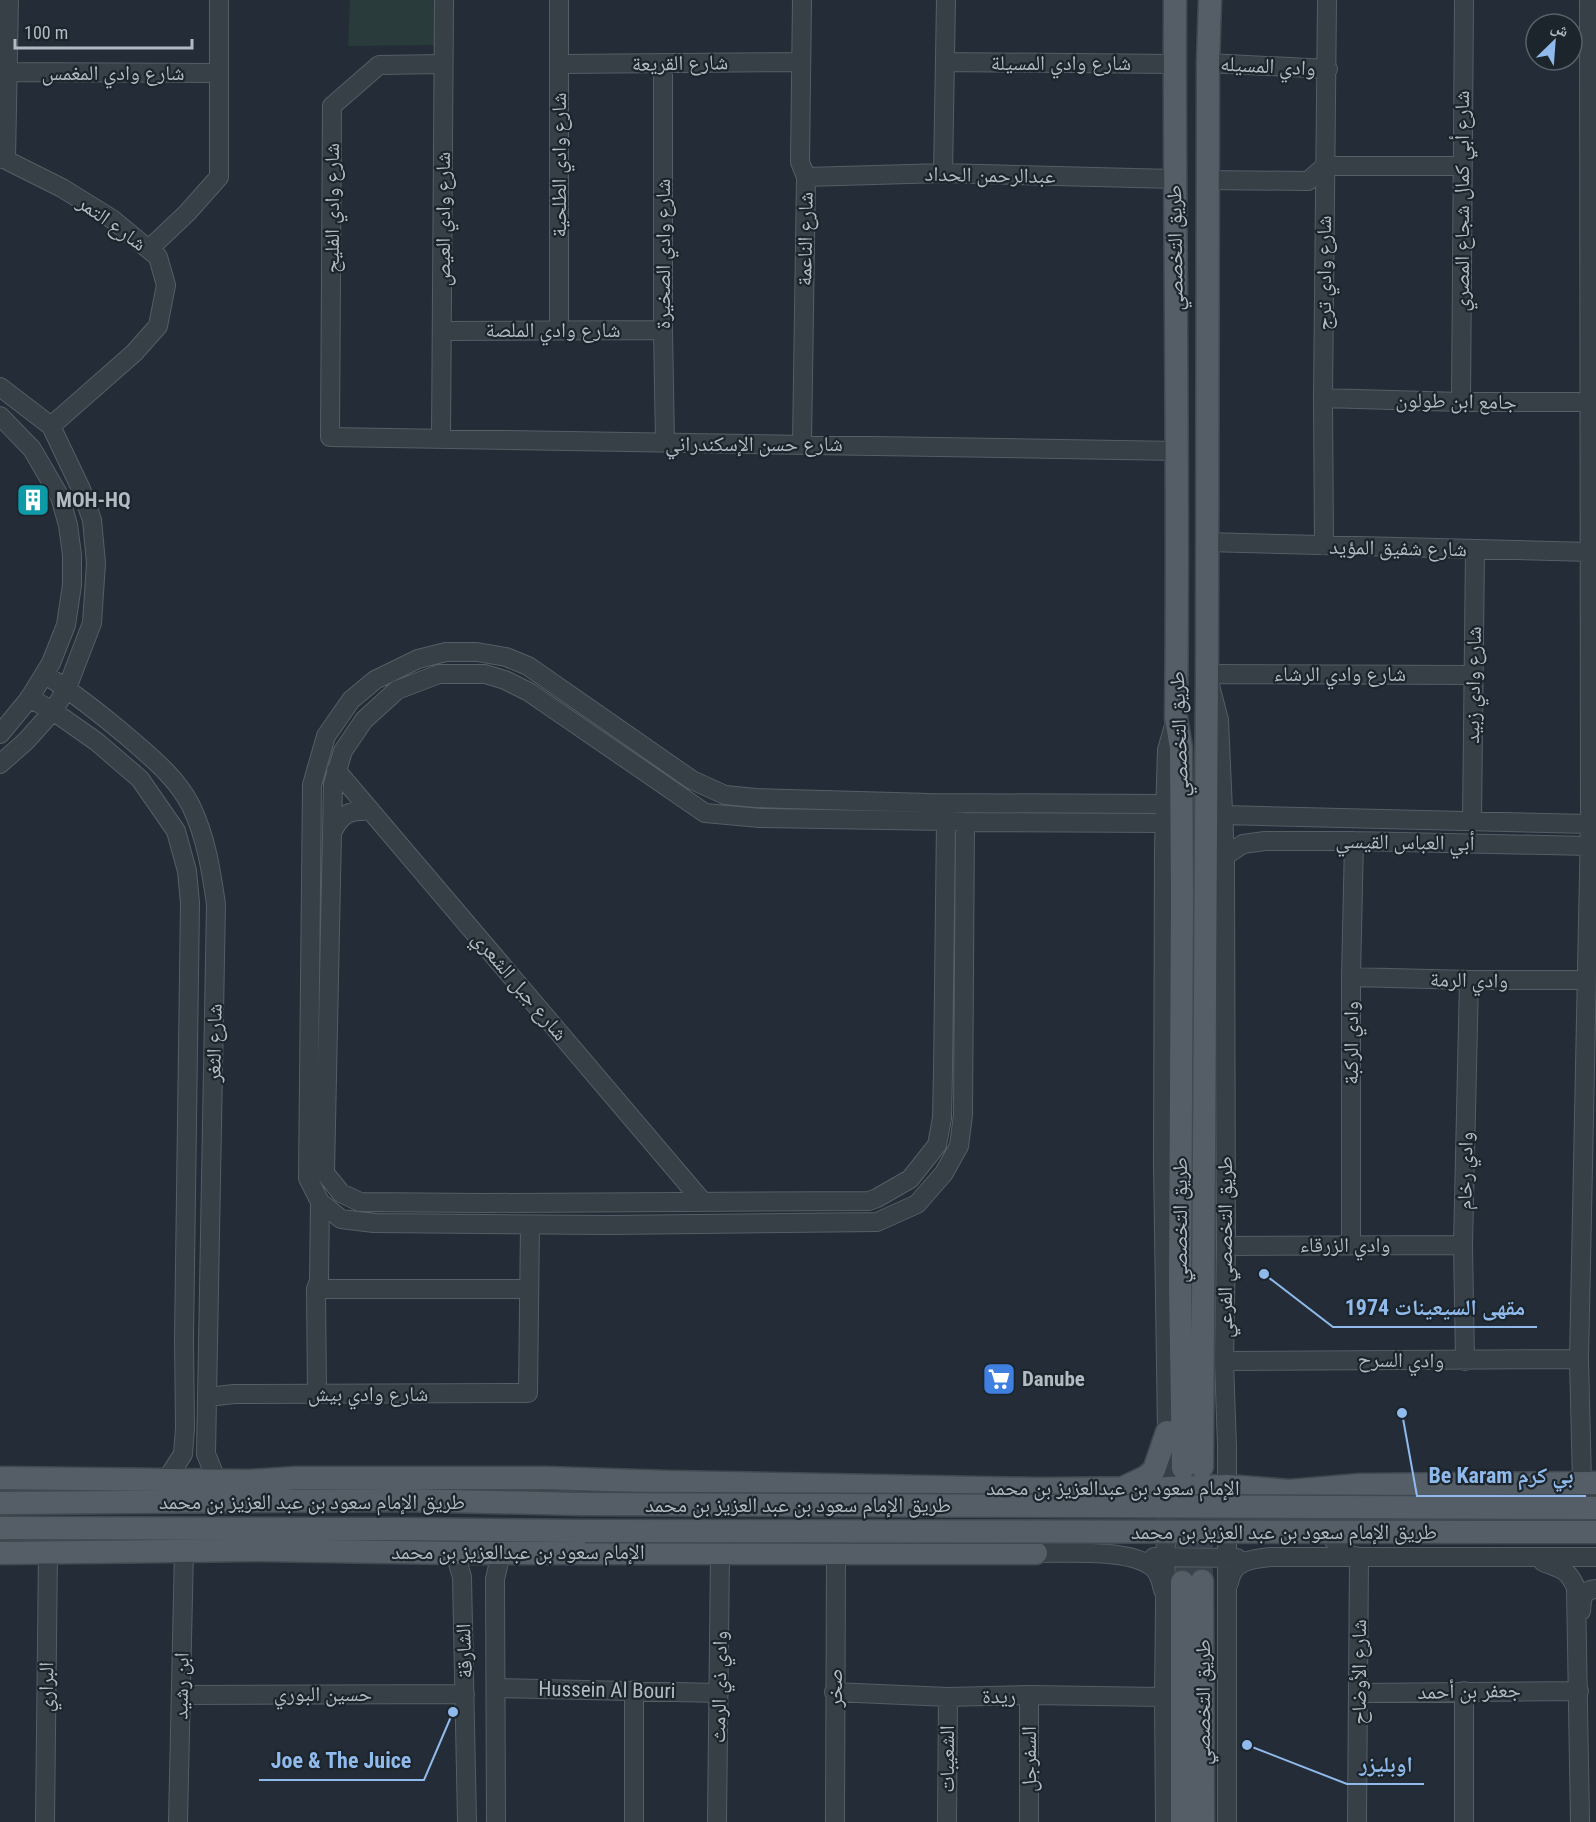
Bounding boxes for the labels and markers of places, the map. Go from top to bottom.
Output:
building icon: MOH-HQ [15,482,51,518]
place label: MOH-HQ [56,488,131,512]
callout: مقهى السيعينات 1974 [1333,1287,1537,1327]
supermarket icon: Danube [981,1361,1017,1397]
place label: Danube [1022,1367,1085,1391]
callout: Be Karam بي كرم [1417,1456,1586,1496]
callout: Joe & The Juice [259,1740,424,1780]
callout: اوبليزر [1347,1744,1424,1784]

